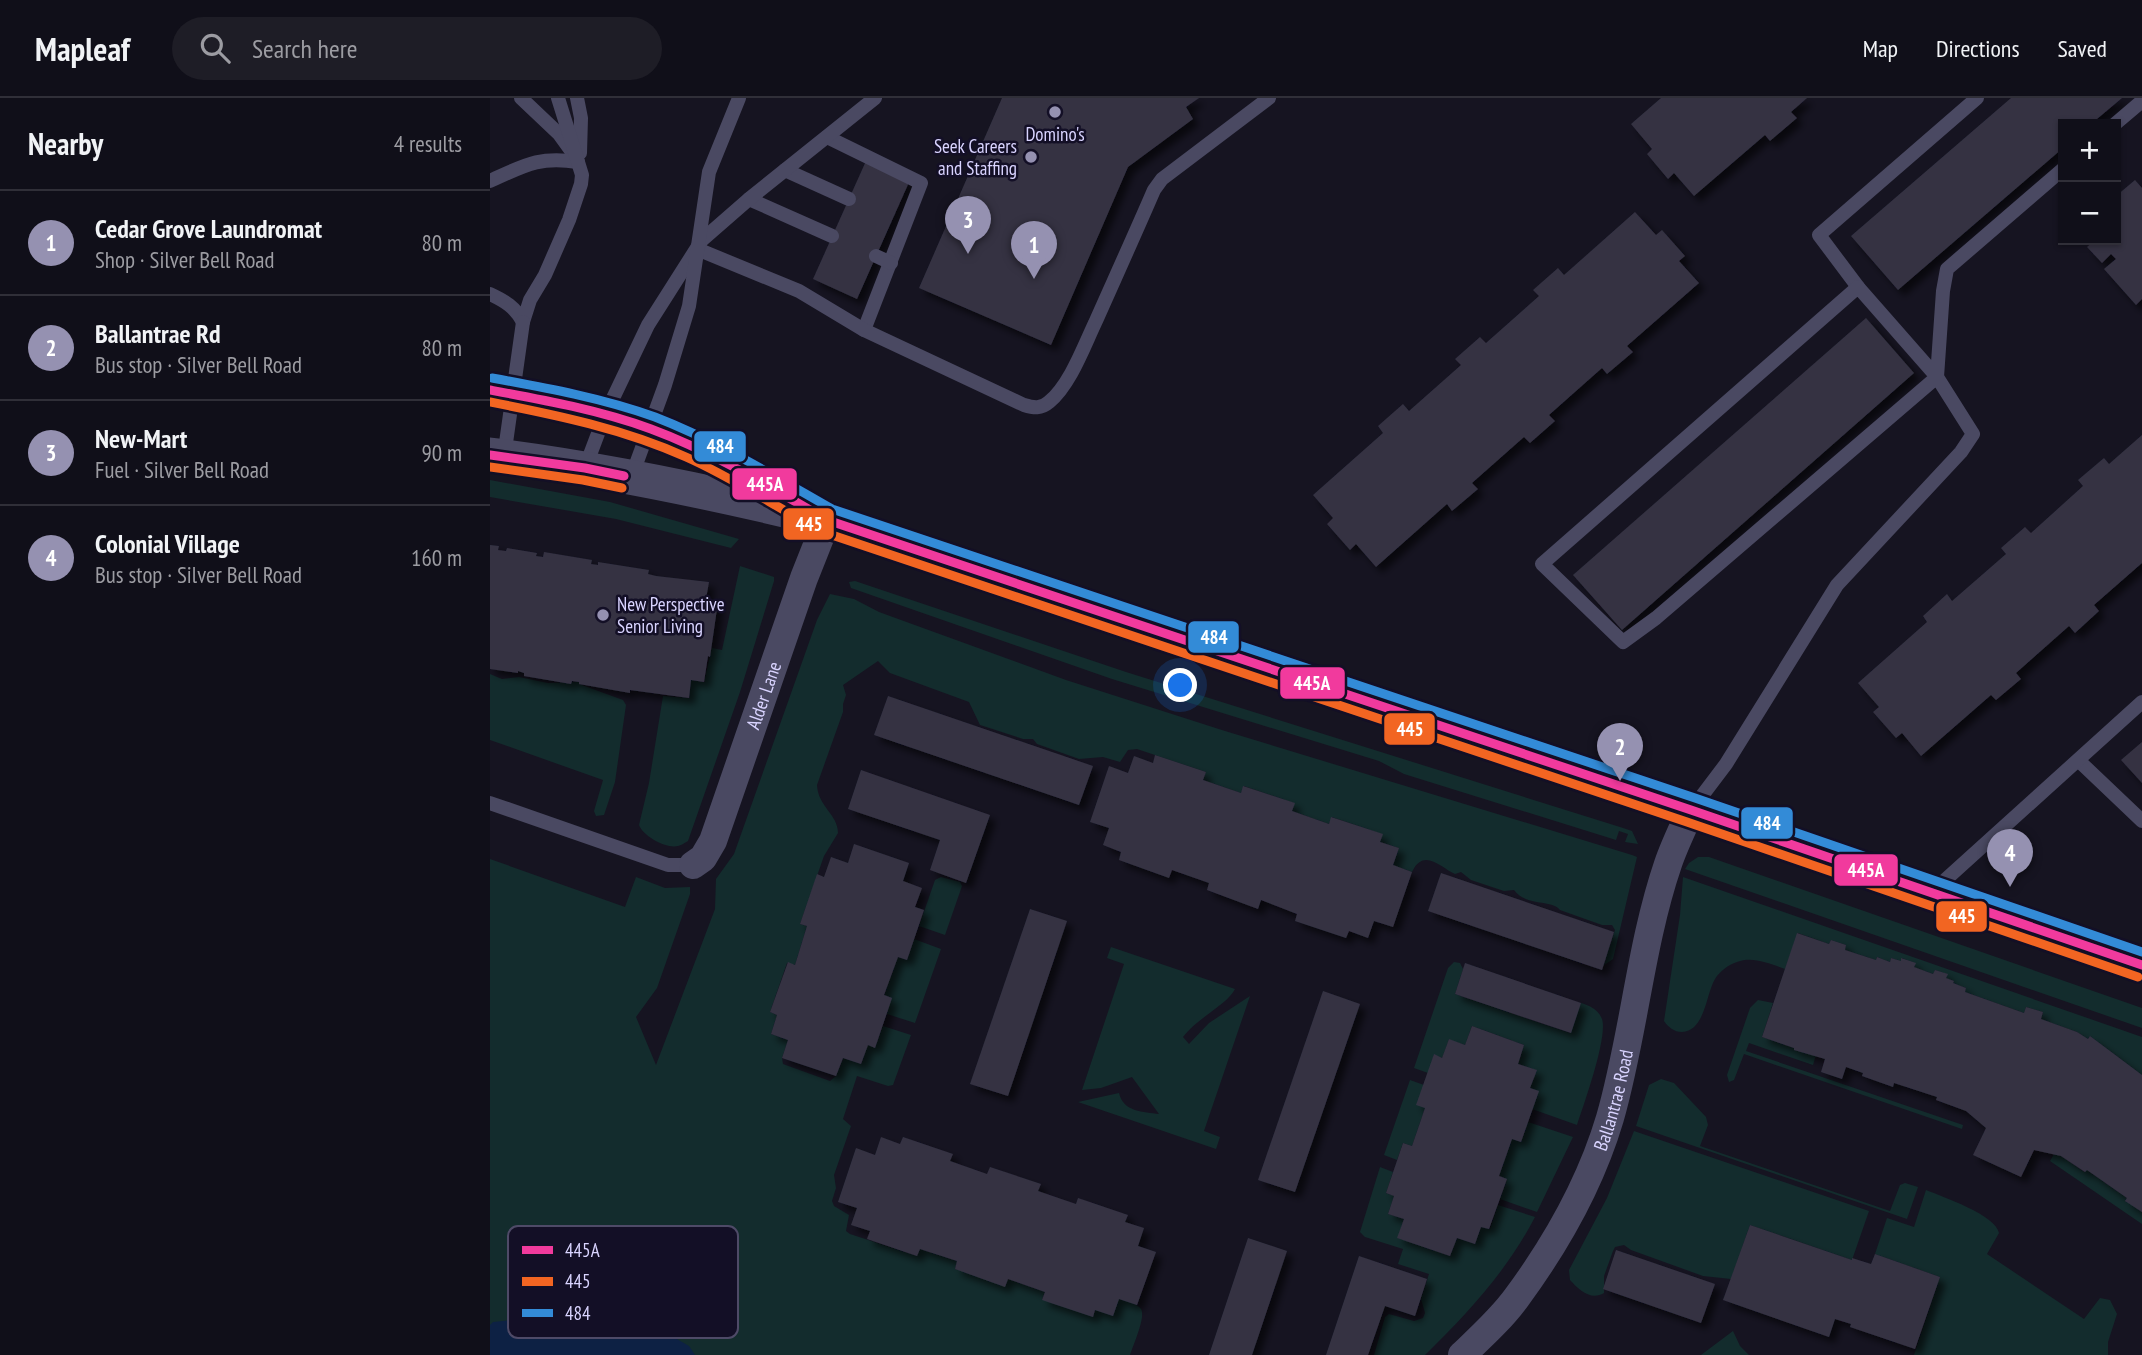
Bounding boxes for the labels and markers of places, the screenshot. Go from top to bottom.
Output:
marker: Domino's [1047,104,1063,120]
place label: Domino's [1025,122,1085,146]
place label: Seek Careers and Staffing [934,134,1017,180]
marker: Seek Careers and Staffing [1023,149,1039,165]
pin: 3 [945,196,991,254]
pin: 1 [1011,221,1057,279]
place label: New Perspective Senior Living [617,592,725,638]
marker: New Perspective Senior Living [595,607,611,623]
pin: 2 [1597,723,1643,781]
pin: 4 [1987,829,2033,887]

